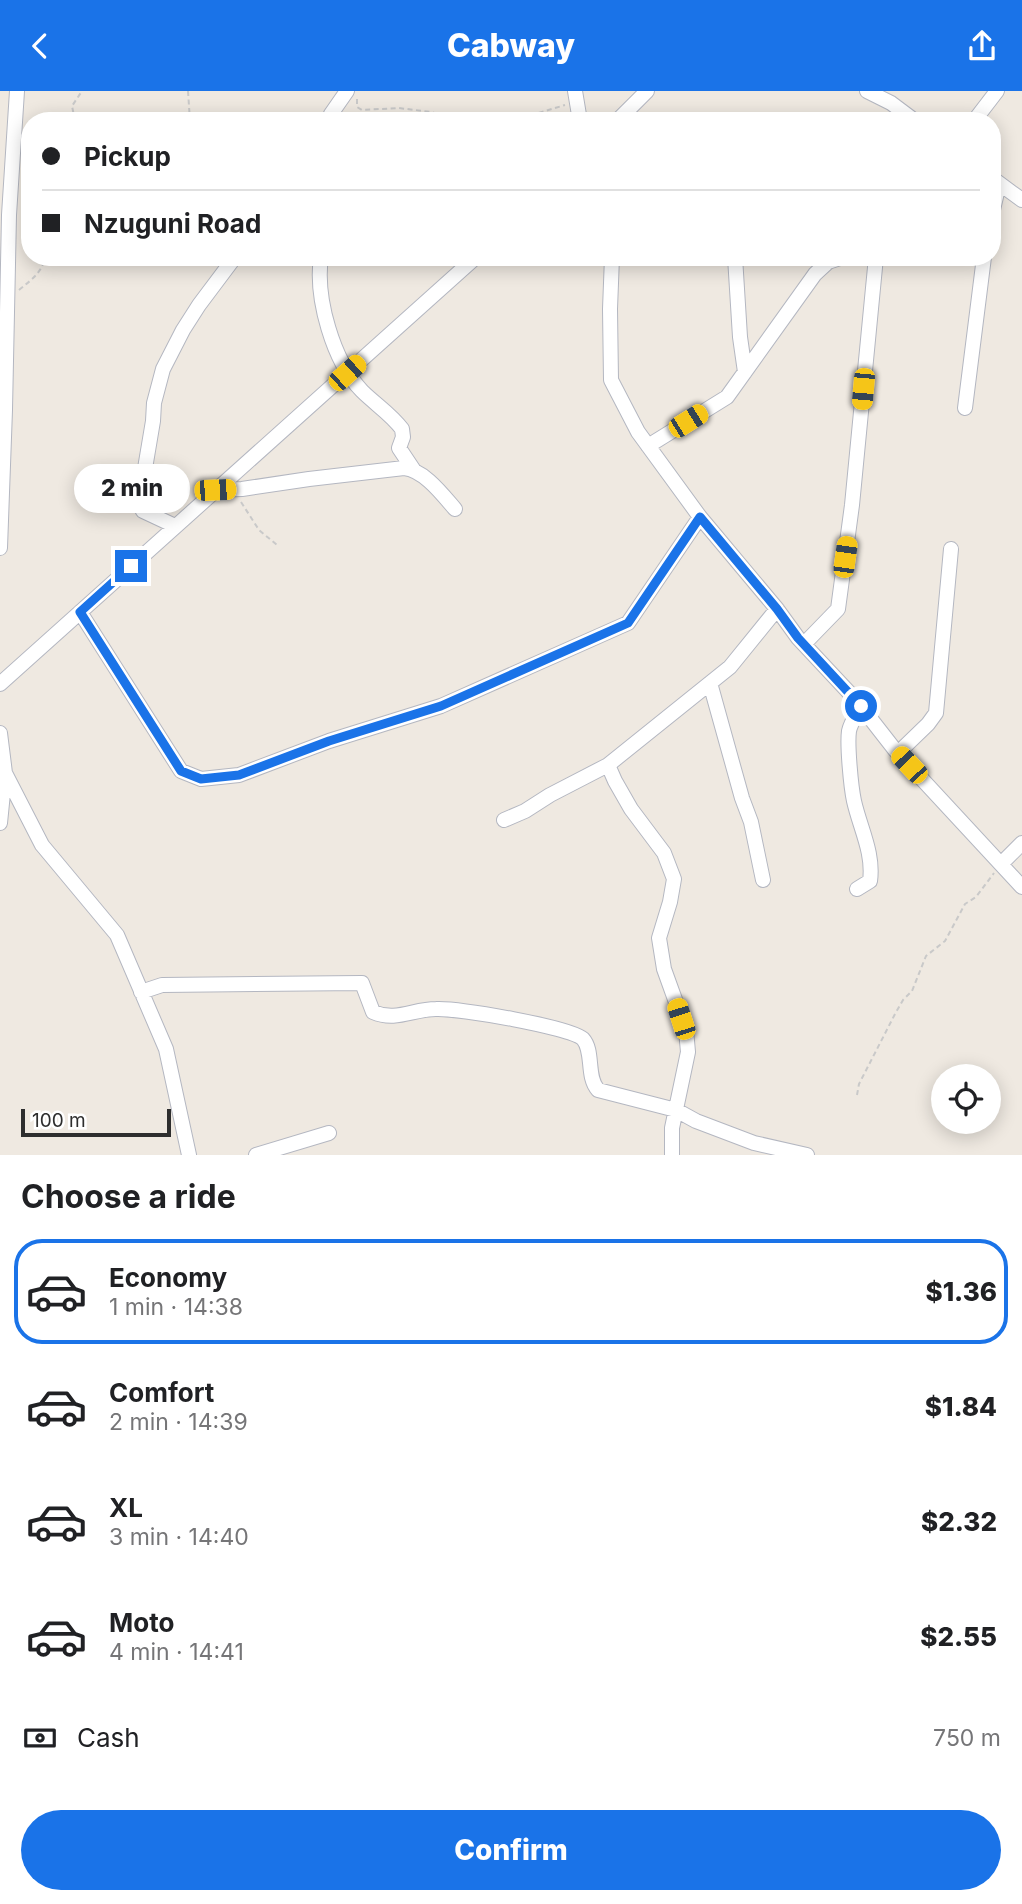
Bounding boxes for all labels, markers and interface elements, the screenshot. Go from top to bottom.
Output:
text: Cabway [447,26,575,65]
icon: back [21,27,59,65]
icon: share [963,27,1001,65]
text: Pickup [84,141,171,172]
text: Nzuguni Road [84,208,261,239]
car [325,351,370,395]
car [851,367,876,411]
car [665,401,712,441]
callout: 2 min [73,465,189,513]
text: 2 min [101,474,163,502]
car [194,479,237,501]
car [832,535,859,579]
route end [115,550,147,582]
route start [845,690,877,722]
car [887,742,932,788]
car [665,996,698,1042]
map controls [931,1064,1001,1134]
button: locate [931,1064,1001,1134]
scale bar [21,1106,172,1138]
text: 100 m [32,1109,86,1132]
text: Choose a ride [21,1177,236,1216]
icon: car [25,1260,88,1323]
text: Economy [109,1262,227,1293]
text: $1.36 [925,1276,997,1307]
text: 1 min · 14:38 [109,1293,243,1321]
icon: car [25,1375,88,1438]
text: Comfort [109,1377,214,1408]
text: $1.84 [925,1391,997,1422]
text: 2 min · 14:39 [109,1408,248,1436]
icon: car [25,1490,88,1553]
text: XL [109,1492,143,1523]
text: $2.32 [921,1506,997,1537]
text: 3 min · 14:40 [109,1523,249,1551]
icon: car [25,1605,88,1668]
text: Moto [109,1607,174,1638]
text: $2.55 [920,1621,997,1652]
text: 4 min · 14:41 [109,1638,244,1666]
icon: cash [21,1719,59,1757]
text: Cash [77,1722,140,1753]
text: 750 m [933,1724,1001,1752]
button: Confirm [21,1810,1001,1890]

